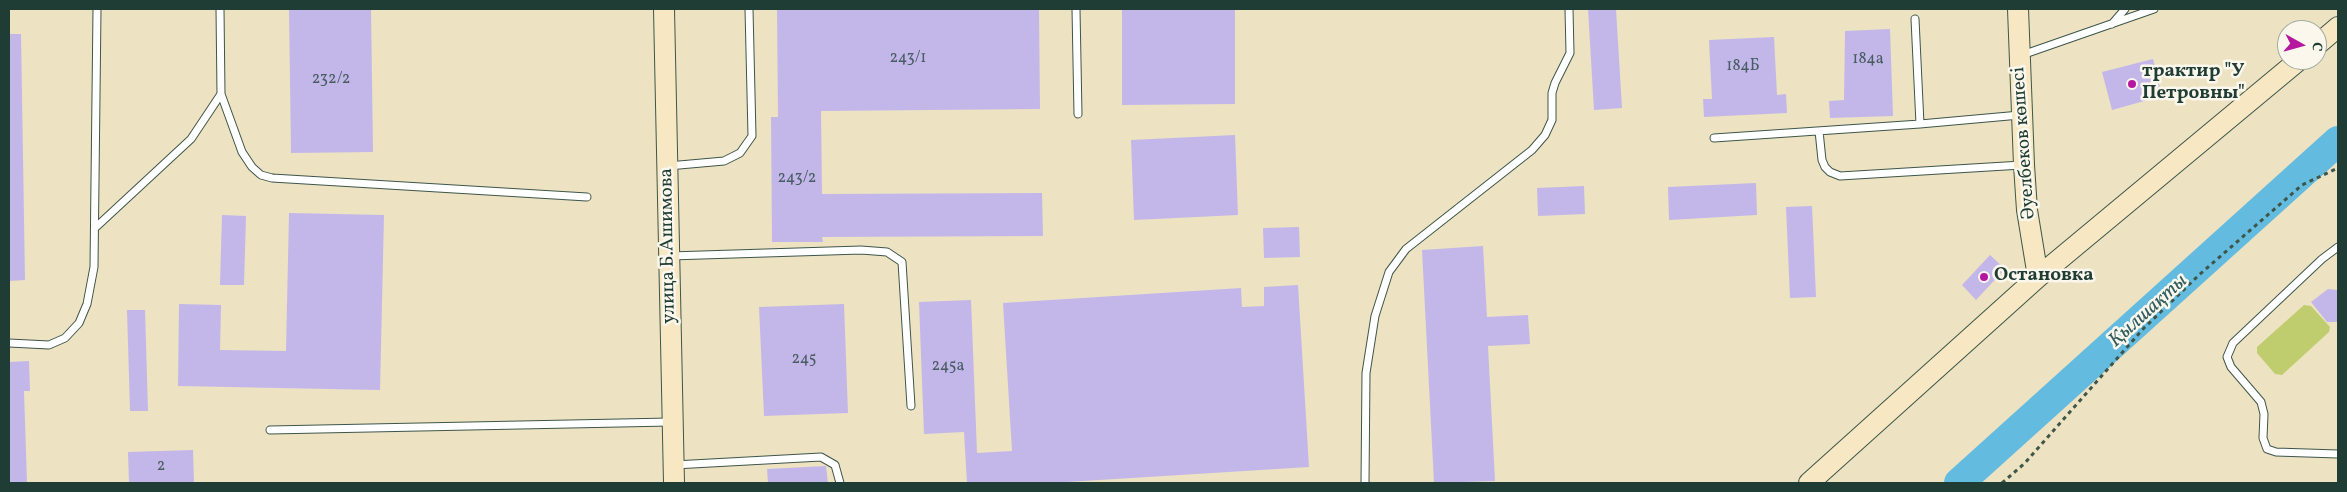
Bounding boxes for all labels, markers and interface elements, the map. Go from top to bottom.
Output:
north arrow [2277,20,2327,70]
text: С [2306,41,2326,52]
house number: 243/1 [890,49,926,69]
house number: 184а [1852,50,1884,70]
house number: 184Б [1726,57,1760,77]
place label: трактир "У Петровны" [2142,62,2245,106]
street label: Әуелбеков көшесі [2008,66,2042,220]
house number: 232/2 [312,70,350,90]
marker: трактир "У Петровны" [2126,78,2138,90]
street label: улица Б.Ашимова [656,168,682,324]
house number: 243/2 [778,169,816,189]
place label: Остановка [1994,266,2094,288]
water label: Қылшақты [2105,270,2193,354]
marker: Остановка [1978,271,1990,283]
house number: 245 [792,350,816,370]
house number: 245а [932,357,964,377]
house number: 2 [157,457,165,477]

